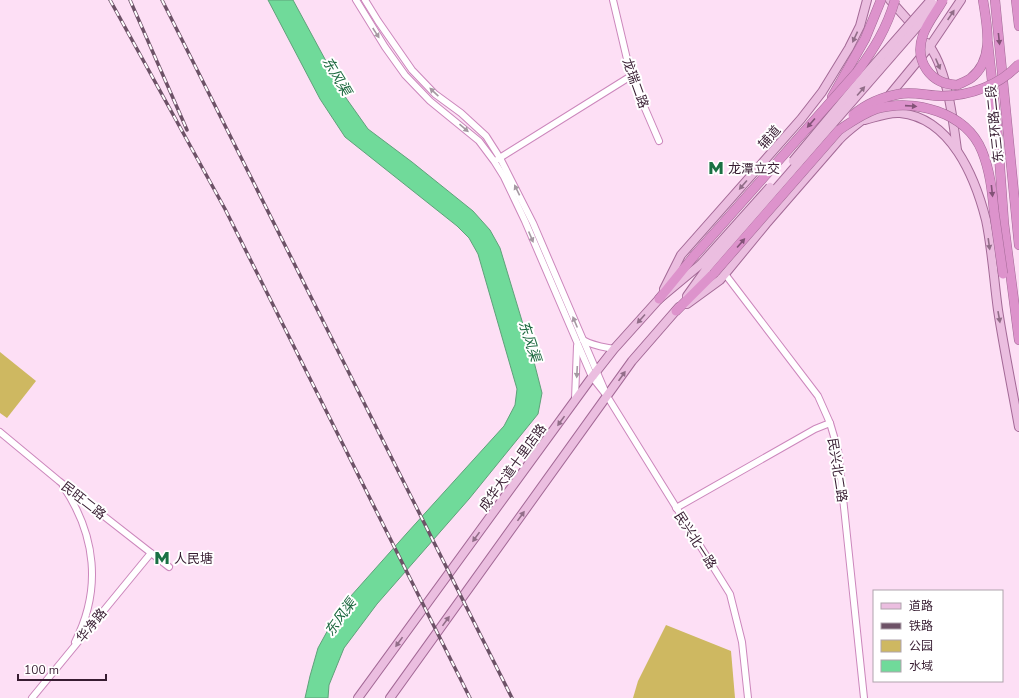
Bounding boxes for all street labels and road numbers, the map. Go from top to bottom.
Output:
street label: 龙瑞二路 [618,56,652,111]
street label: 东三环路二段 [982,84,1008,164]
street label: 辅道 [754,122,785,153]
street label: 成华大道十里店路 [475,420,551,515]
street label: 民兴北二路 [823,437,851,504]
street label: 民旺二路 [57,478,109,524]
street label: 民兴北一路 [670,508,720,573]
street label: 华净路 [73,605,111,646]

